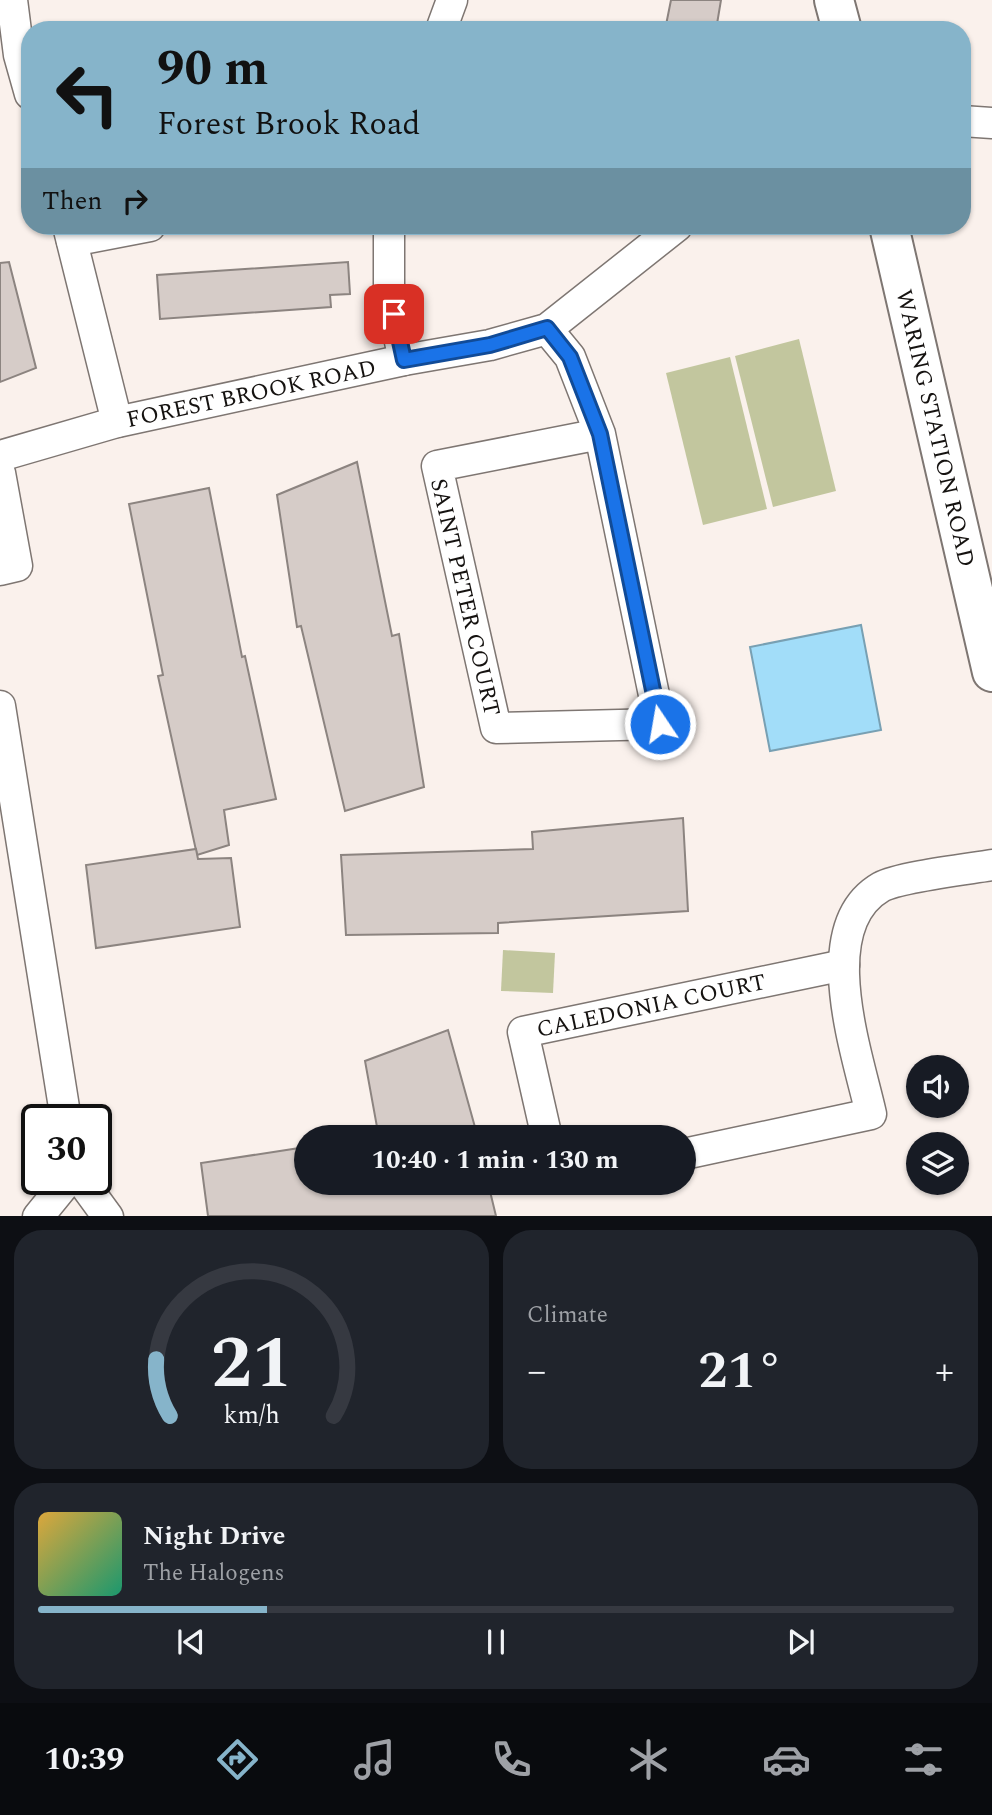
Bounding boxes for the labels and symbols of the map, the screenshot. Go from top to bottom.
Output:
pin [364,284,424,344]
street label: WARING STATION ROAD [886,286,984,571]
street label: FOREST BROOK ROAD [123,351,379,438]
street label: SAINT PETER COURT [420,475,509,720]
position arrow [623,687,697,761]
street label: CALEDONIA COURT [533,965,769,1048]
speed limit sign: 30 [21,1104,112,1195]

